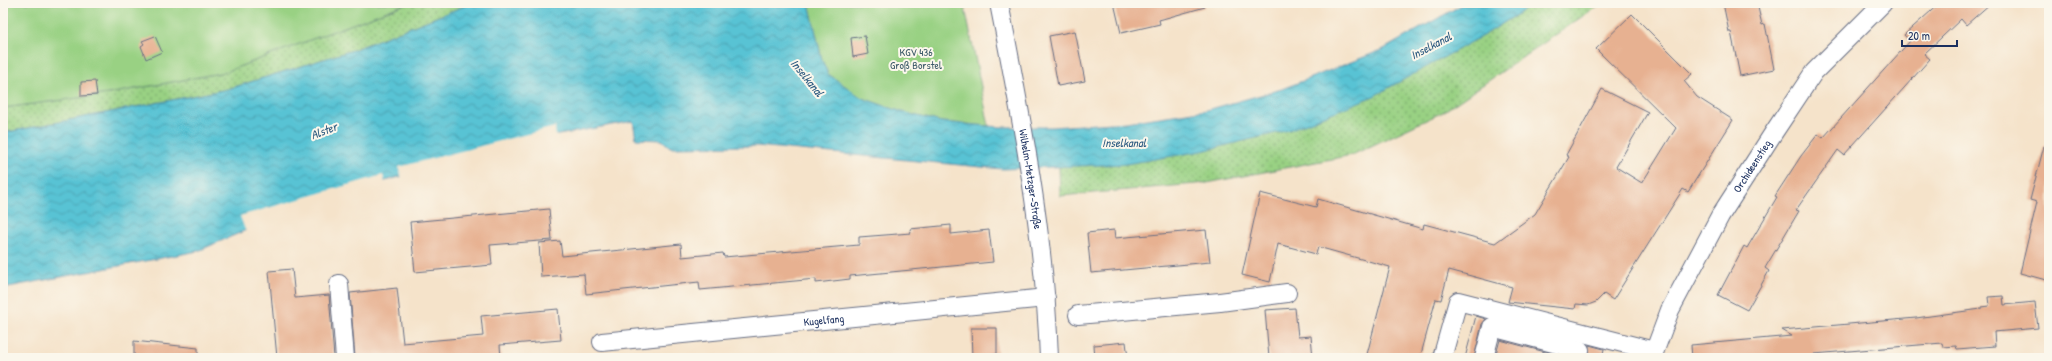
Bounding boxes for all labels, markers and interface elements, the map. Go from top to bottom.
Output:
scale bar [1902,22,1957,48]
water label: Inselkanal [1407,27,1455,63]
text: 20 m [1908,27,1930,44]
park label: KGV 436 Groß Borstel [890,45,942,72]
water label: Inselkanal [787,55,828,101]
water label: Alster [308,117,341,143]
street label: Wilhelm-Metzger-Straße [1016,128,1045,231]
water label: Inselkanal [1102,134,1147,151]
street label: Orchideenstieg [1730,137,1774,195]
street label: Kugelfang [803,311,845,329]

